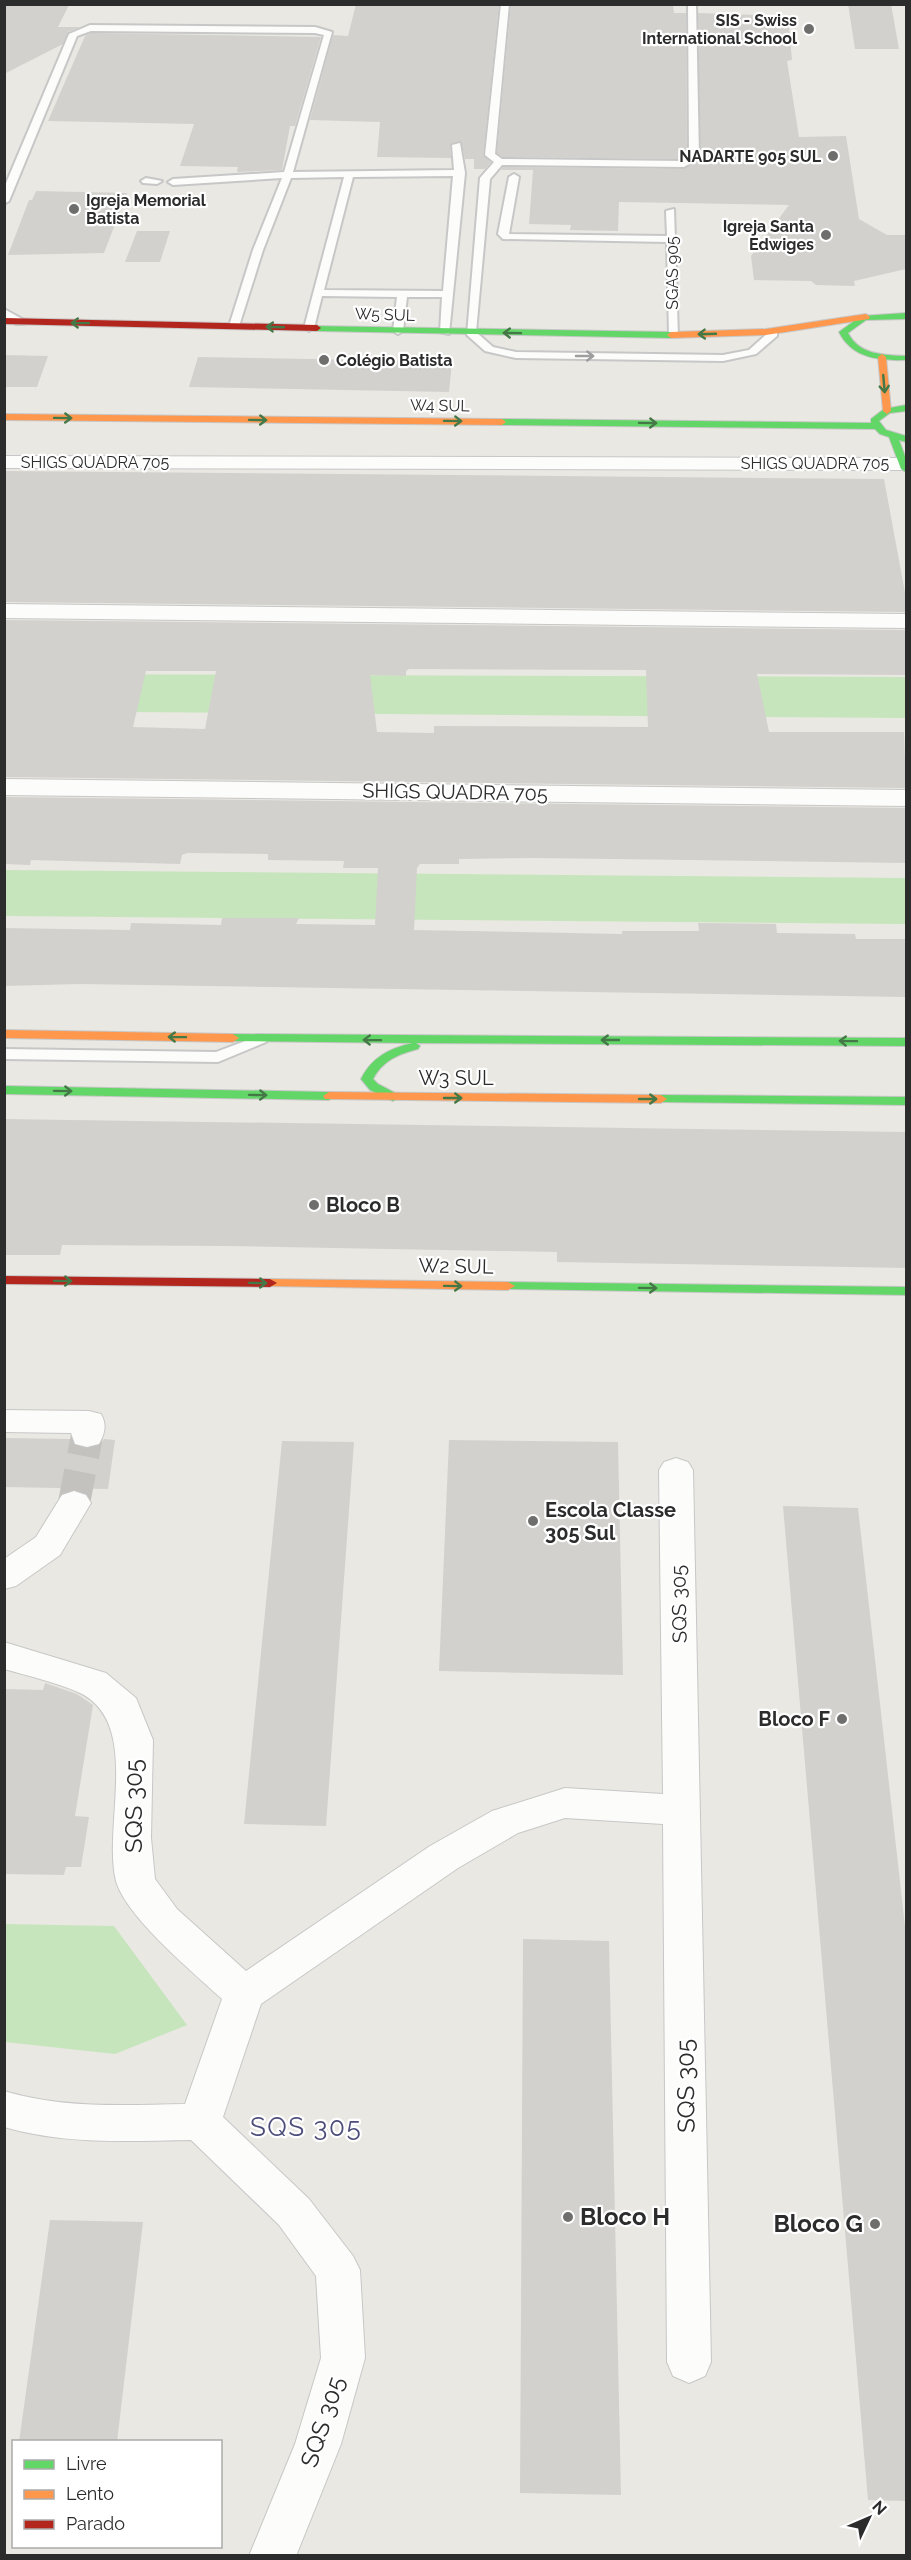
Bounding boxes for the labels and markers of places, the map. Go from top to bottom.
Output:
place label: SIS - Swiss International School [642,11,798,48]
marker: SIS - Swiss International School [802,22,816,36]
place label: NADARTE 905 SUL [679,147,822,166]
marker: NADARTE 905 SUL [826,149,840,163]
place label: Igreja Memorial Batista [86,191,207,228]
marker: Igreja Memorial Batista [67,202,81,216]
place label: Igreja Santa Edwiges [723,217,814,254]
marker: Igreja Santa Edwiges [819,228,833,242]
place label: Colégio Batista [336,351,452,370]
marker: Colégio Batista [317,353,331,367]
place label: Bloco B [326,1193,400,1217]
marker: Bloco B [307,1198,321,1212]
place label: Escola Classe 305 Sul [545,1498,676,1545]
marker: Escola Classe 305 Sul [526,1514,540,1528]
place label: Bloco F [758,1707,831,1731]
marker: Bloco F [835,1712,849,1726]
place label: Bloco H [580,2202,670,2231]
place label: Bloco G [773,2209,863,2238]
marker: Bloco H [561,2210,575,2224]
marker: Bloco G [868,2217,882,2231]

